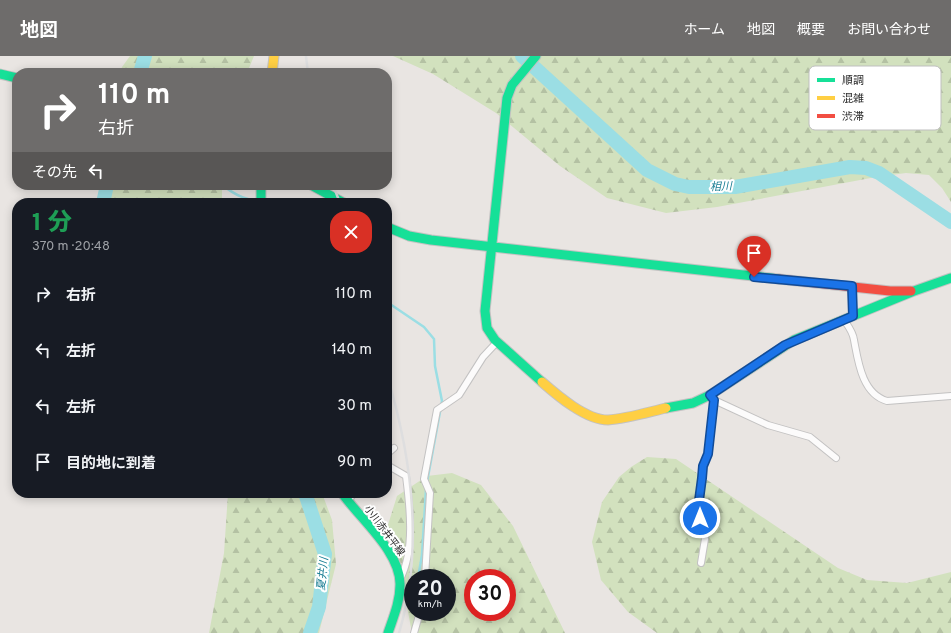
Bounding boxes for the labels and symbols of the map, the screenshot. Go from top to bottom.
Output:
legend [809,66,941,130]
text: 順調 [842,74,864,88]
text: 混雑 [842,92,864,106]
text: 渋滞 [842,110,864,124]
water label: 相川 [710,180,733,194]
pin [737,236,771,277]
position arrow [679,497,721,539]
street label: 小川赤井平線 [361,503,407,559]
water label: 夏井川 [314,556,332,591]
speed limit sign: 30 [464,569,516,621]

